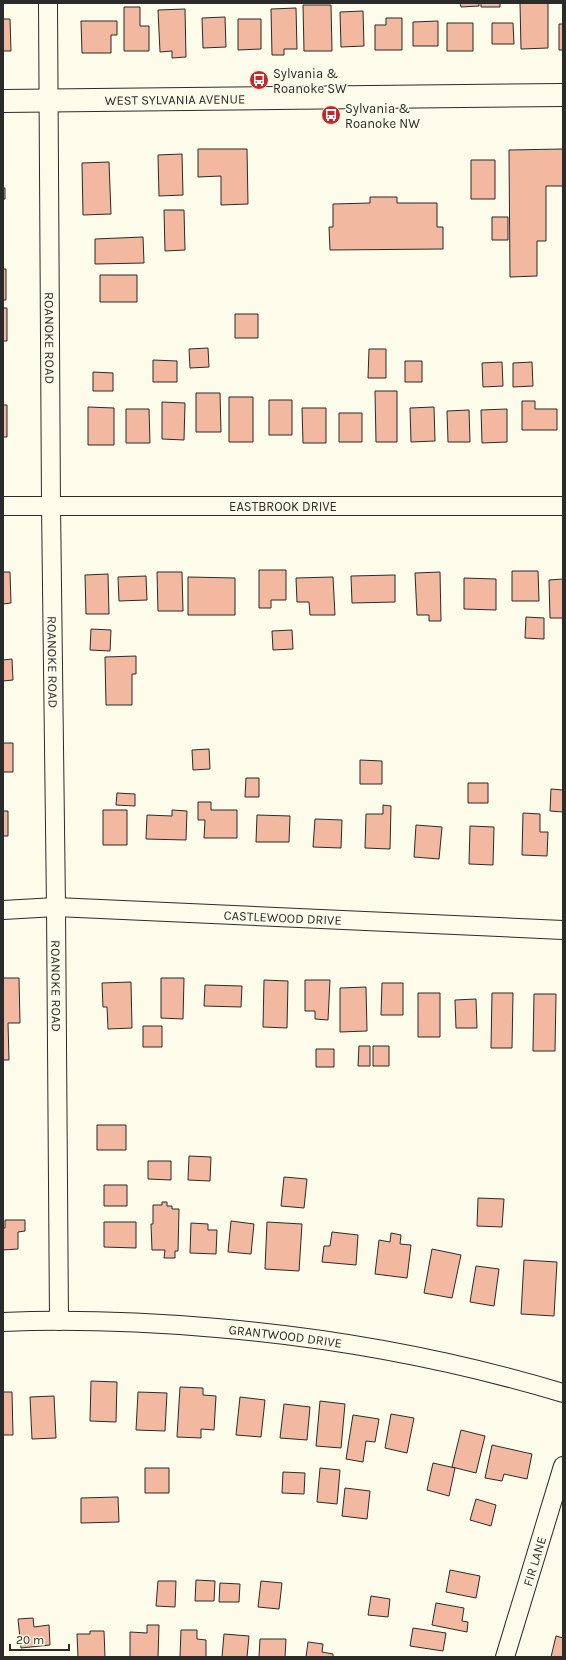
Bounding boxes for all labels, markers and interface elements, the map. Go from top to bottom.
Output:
place label: Sylvania & Roanoke SW [273,66,347,96]
bus stop icon: Sylvania & Roanoke SW [248,69,270,91]
street label: WEST SYLVANIA AVENUE [105,91,245,108]
place label: Sylvania & Roanoke NW [345,101,420,131]
bus stop icon: Sylvania & Roanoke NW [320,104,342,126]
street label: ROANOKE ROAD [42,292,57,384]
street label: EASTBROOK DRIVE [229,499,337,514]
street label: ROANOKE ROAD [44,616,61,708]
street label: CASTLEWOOD DRIVE [223,908,342,928]
street label: ROANOKE ROAD [48,940,64,1032]
street label: GRANTWOOD DRIVE [228,1322,343,1351]
street label: FIR LANE [520,1535,549,1588]
scale bar [10,1626,69,1652]
text: 20 m [16,1633,44,1647]

